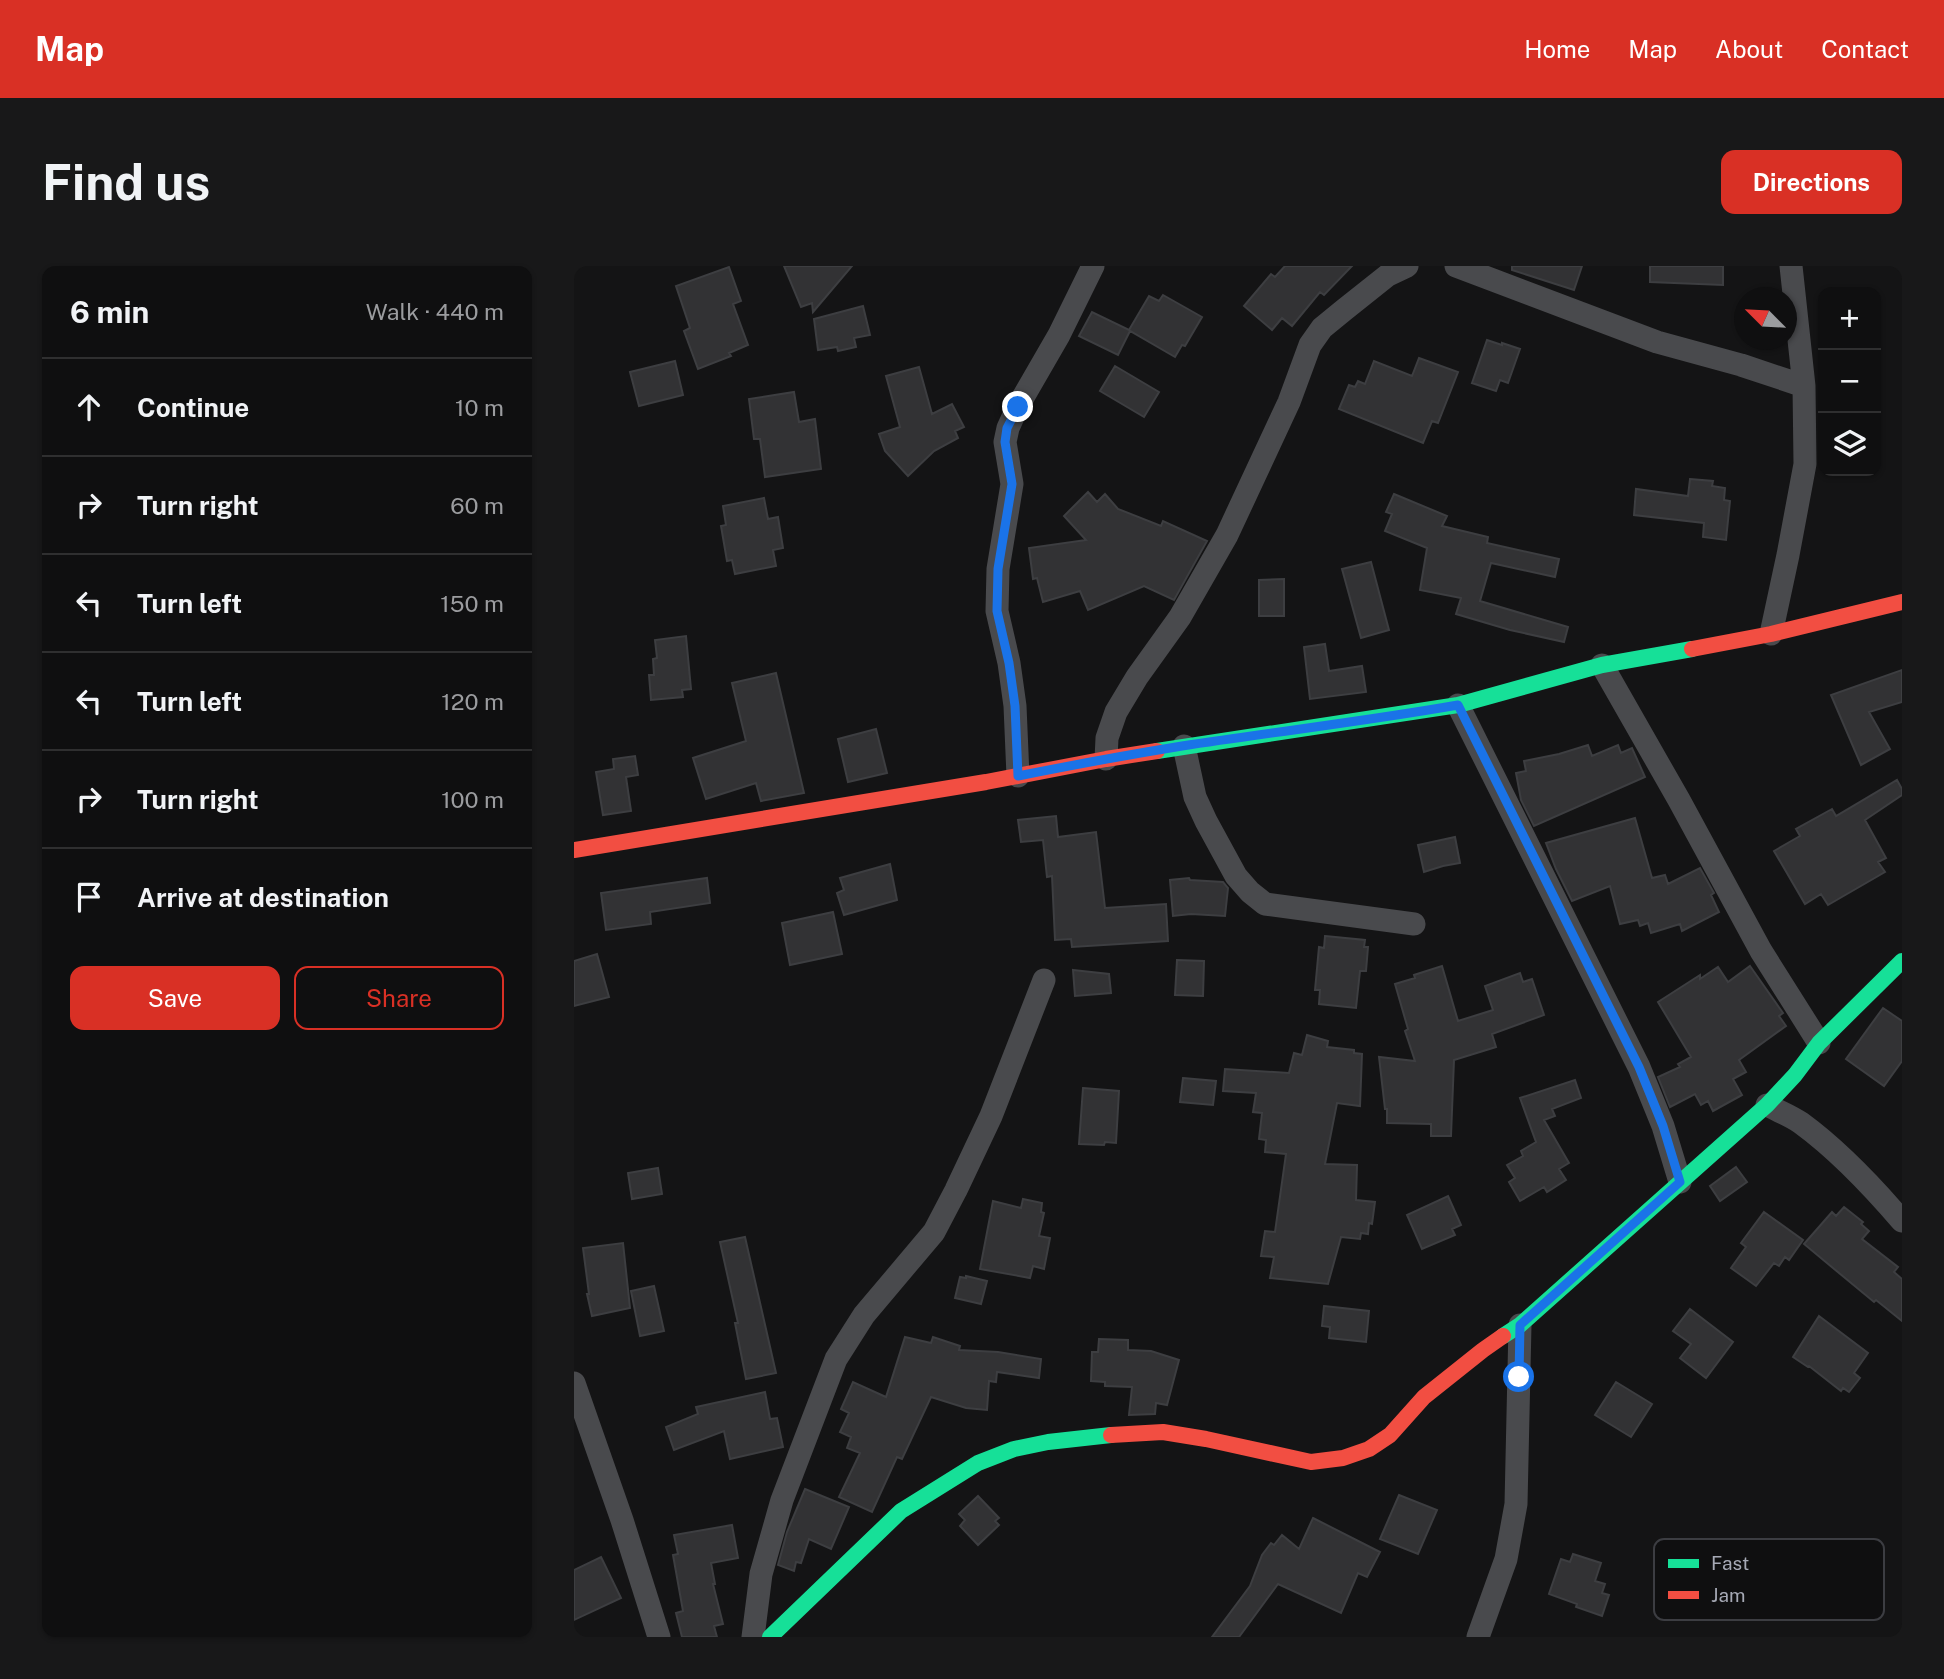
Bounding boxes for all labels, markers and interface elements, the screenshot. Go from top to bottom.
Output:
text: Map [35,30,104,68]
text: Home [1524,35,1590,63]
text: Map [1628,35,1677,63]
text: About [1715,35,1783,63]
text: Contact [1821,35,1909,63]
button: Directions [1721,150,1902,214]
text: Find us [42,153,210,211]
north arrow [1734,287,1797,350]
map controls [1818,287,1881,476]
button: + [1818,287,1881,350]
text: 6 min [70,294,149,330]
text: Walk · 440 m [366,298,504,325]
button: − [1818,350,1881,413]
icon: ahead [70,388,108,426]
route end [1002,391,1033,422]
text: Continue [137,392,249,423]
text: 10 m [455,394,504,421]
button: layers [1818,413,1881,476]
icon: right [70,486,108,524]
text: Turn right [137,490,259,521]
text: 60 m [450,492,504,519]
icon: left [70,584,108,622]
text: Turn left [137,588,242,619]
text: 150 m [440,590,504,617]
icon: left [70,682,108,720]
text: Turn left [137,686,242,717]
text: 120 m [441,688,504,715]
icon: right [70,780,108,818]
text: Turn right [137,784,259,815]
text: 100 m [441,786,504,813]
icon: arrive [70,878,108,916]
text: Arrive at destination [137,882,389,913]
button: Save [70,966,280,1030]
button: Share [294,966,504,1030]
route start [1503,1361,1534,1392]
legend [1654,1539,1884,1620]
text: Fast [1711,1552,1749,1574]
text: Jam [1711,1584,1745,1606]

